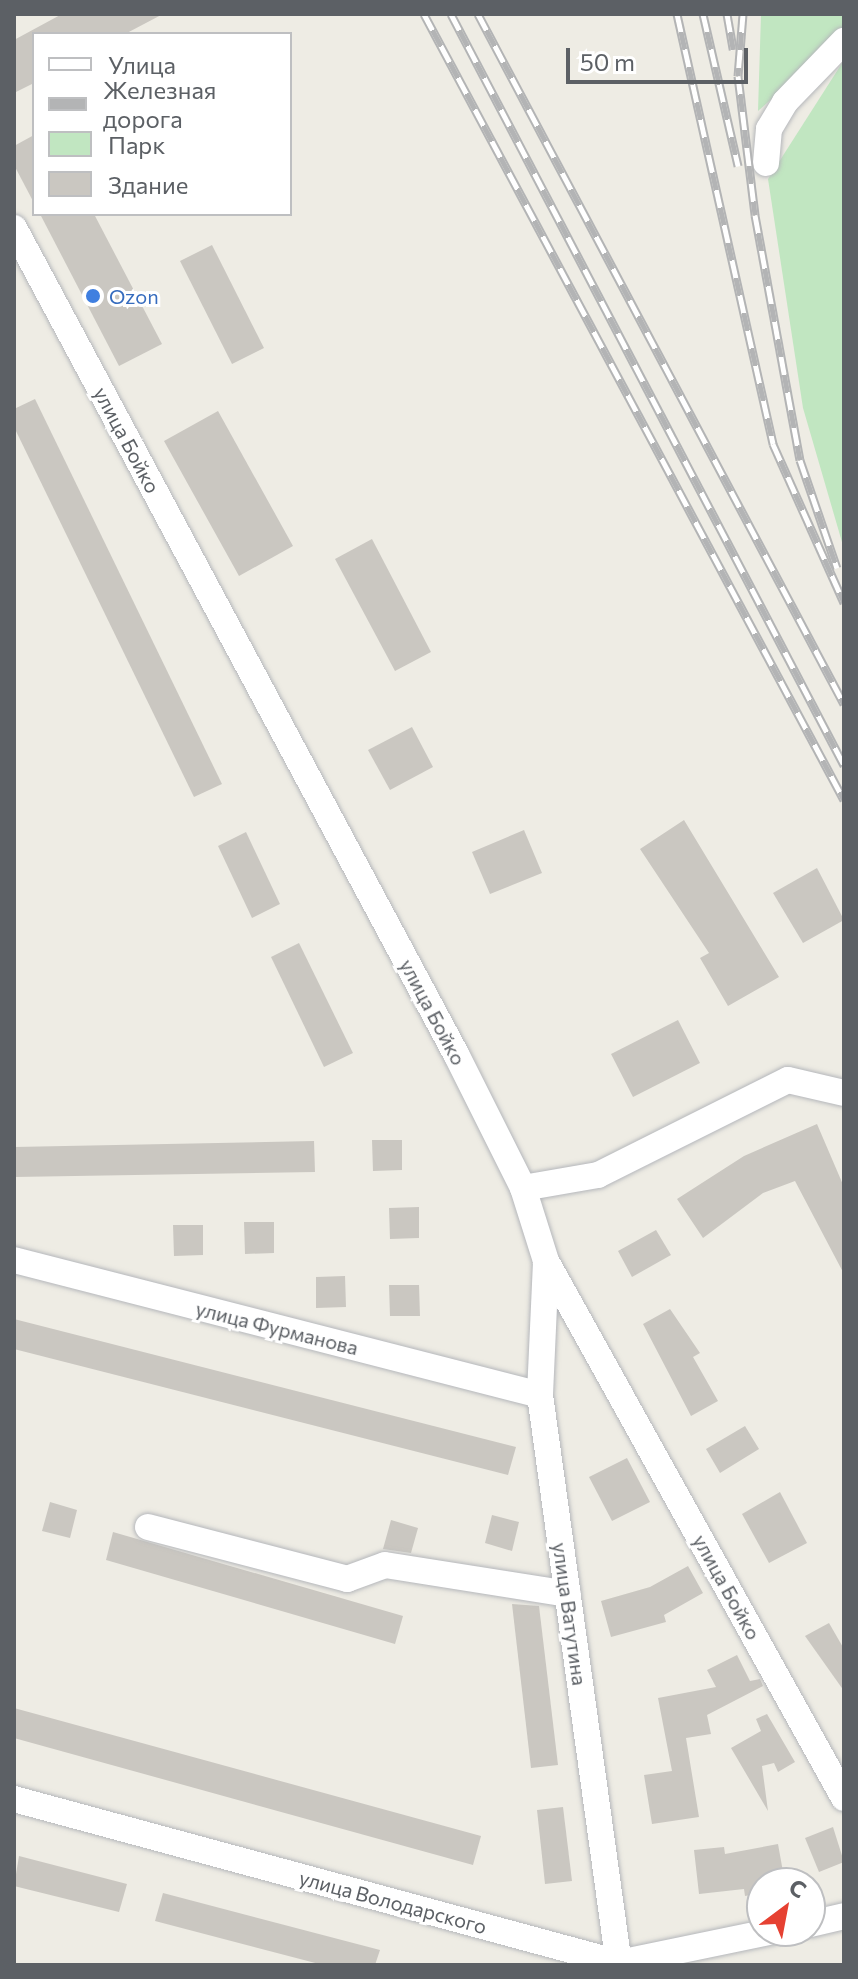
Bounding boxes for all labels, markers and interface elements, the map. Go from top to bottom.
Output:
legend [32,32,292,216]
scale bar [570,32,752,82]
text: 50 m [580,47,635,76]
text: Улица [108,50,176,79]
text: Железная дорога [103,75,216,133]
text: Парк [108,130,165,159]
text: Здание [108,170,188,199]
place label: Ozon [109,284,159,308]
marker: Ozon [84,287,102,305]
street label: улица Бойко [89,383,165,497]
street label: улица Бойко [395,955,471,1069]
street label: улица Фурманова [193,1296,361,1360]
street label: улица Бойко [688,1530,766,1644]
street label: улица Ватутина [548,1541,592,1687]
street label: улица Володарского [297,1865,489,1939]
north arrow [746,1867,826,1947]
text: С [784,1872,811,1903]

